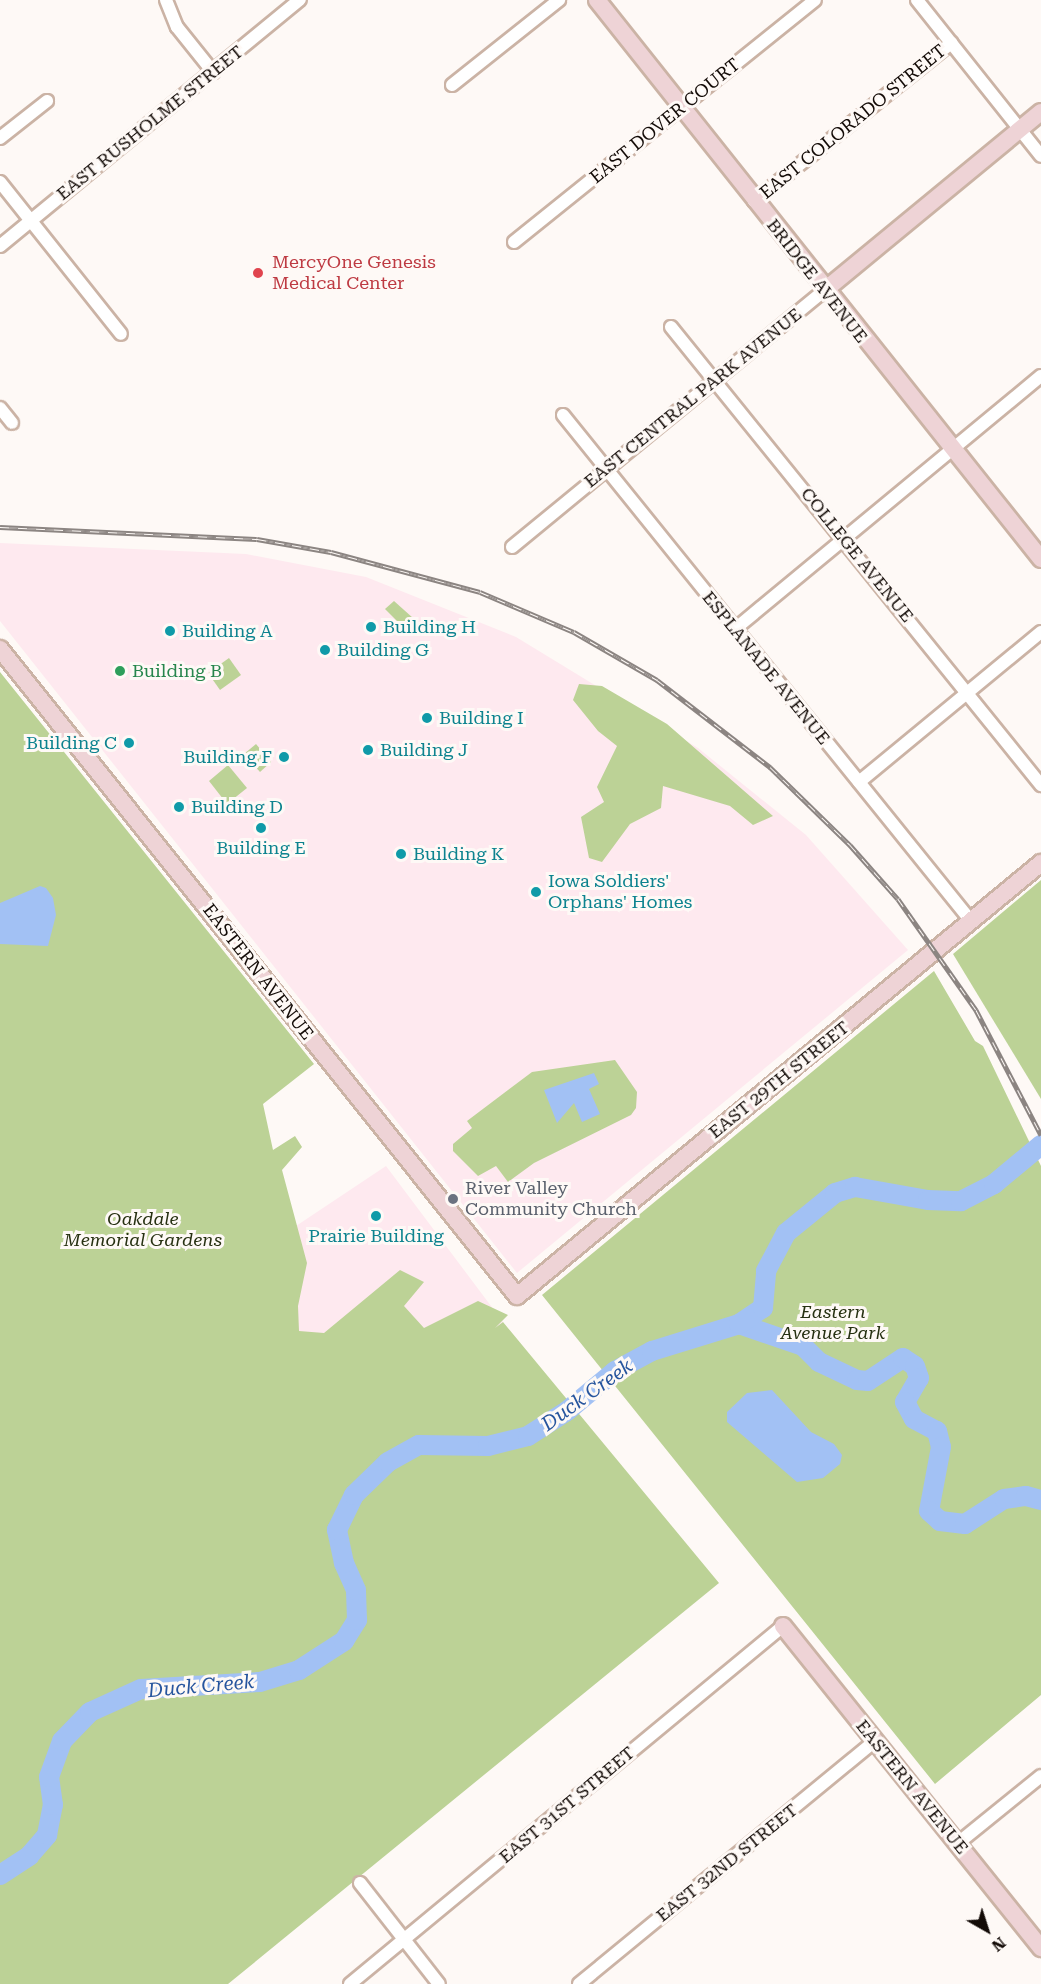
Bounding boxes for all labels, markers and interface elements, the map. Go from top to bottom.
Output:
street label: EAST COLORADO STREET [756,40,950,204]
street label: EAST RUSHOLME STREET [52,41,248,205]
street label: EAST DOVER COURT [586,54,744,188]
street label: BRIDGE AVENUE [762,215,872,347]
place label: MercyOne Genesis Medical Center [272,252,436,294]
marker: MercyOne Genesis Medical Center [249,264,267,282]
street label: EAST CENTRAL PARK AVENUE [580,304,806,492]
street label: COLLEGE AVENUE [796,483,918,627]
street label: ESPLANADE AVENUE [698,587,834,749]
place label: Building H [383,616,476,638]
place label: Building A [182,620,273,642]
marker: Building H [364,620,378,634]
marker: Building A [163,624,177,638]
place label: Building G [337,639,429,661]
marker: Building G [318,643,332,657]
place label: Building B [132,660,222,682]
marker: Building B [113,664,127,678]
place label: Building I [439,707,524,729]
marker: Building I [420,711,434,725]
place label: Building C [26,732,117,754]
marker: Building C [122,736,136,750]
place label: Building J [380,739,468,761]
marker: Building J [361,743,375,757]
place label: Building F [183,746,272,768]
marker: Building F [277,750,291,764]
place label: Building D [191,796,283,818]
marker: Building D [172,800,186,814]
marker: Building E [254,821,268,835]
place label: Building E [216,837,306,859]
place label: Building K [413,843,504,865]
marker: Building K [394,847,408,861]
place label: Iowa Soldiers' Orphans' Homes [548,871,692,914]
marker: Iowa Soldiers' Orphans' Homes [529,885,543,899]
street label: EASTERN AVENUE [198,900,318,1044]
street label: EAST 29TH STREET [705,1017,853,1143]
place label: River Valley Community Church [465,1178,637,1220]
marker: River Valley Community Church [446,1192,460,1206]
park label: Oakdale Memorial Gardens [64,1209,222,1252]
marker: Prairie Building [369,1209,383,1223]
place label: Prairie Building [308,1225,444,1247]
park label: Eastern Avenue Park [781,1302,885,1344]
water label: Duck Creek [537,1354,637,1436]
water label: Duck Creek [147,1669,255,1703]
street label: EASTERN AVENUE [851,1715,973,1859]
street label: EAST 31ST STREET [495,1742,639,1868]
street label: EAST 32ND STREET [652,1799,802,1927]
north arrow [957,1900,1017,1960]
text: N [988,1933,1009,1956]

